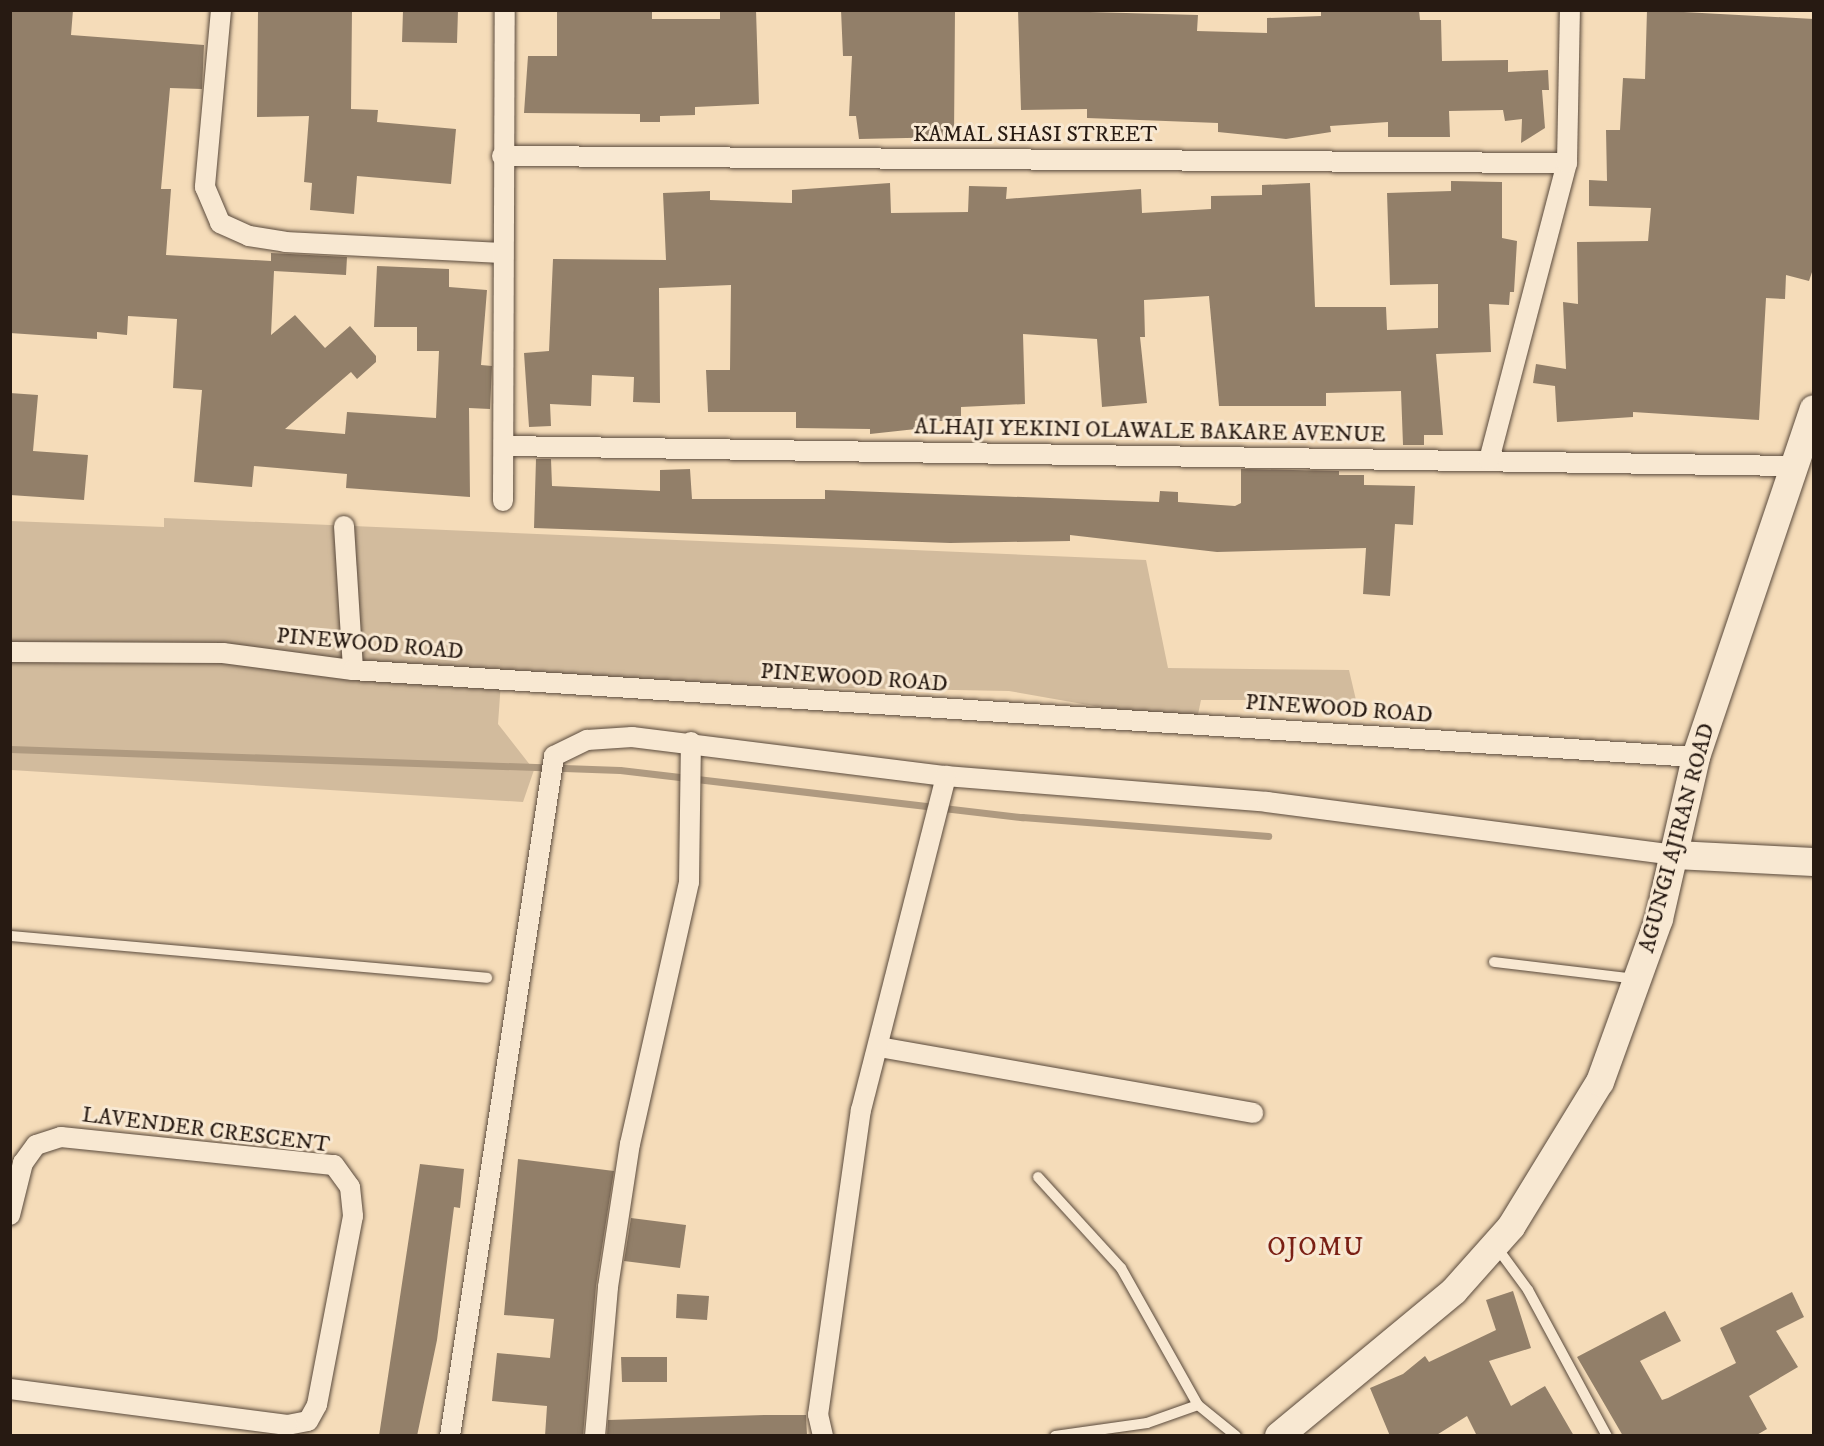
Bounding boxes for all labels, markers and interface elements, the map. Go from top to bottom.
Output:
street label: KAMAL SHASI STREET [913,122,1157,148]
street label: ALHAJI YEKINI OLAWALE BAKARE AVENUE [914,414,1386,448]
street label: PINEWOOD ROAD [275,623,465,665]
street label: PINEWOOD ROAD [759,658,949,698]
street label: PINEWOOD ROAD [1244,689,1434,729]
street label: AGUNGI AJIRAN ROAD [1634,720,1720,956]
street label: LAVENDER CRESCENT [81,1102,331,1158]
district label: OJOMU [1267,1232,1365,1264]

